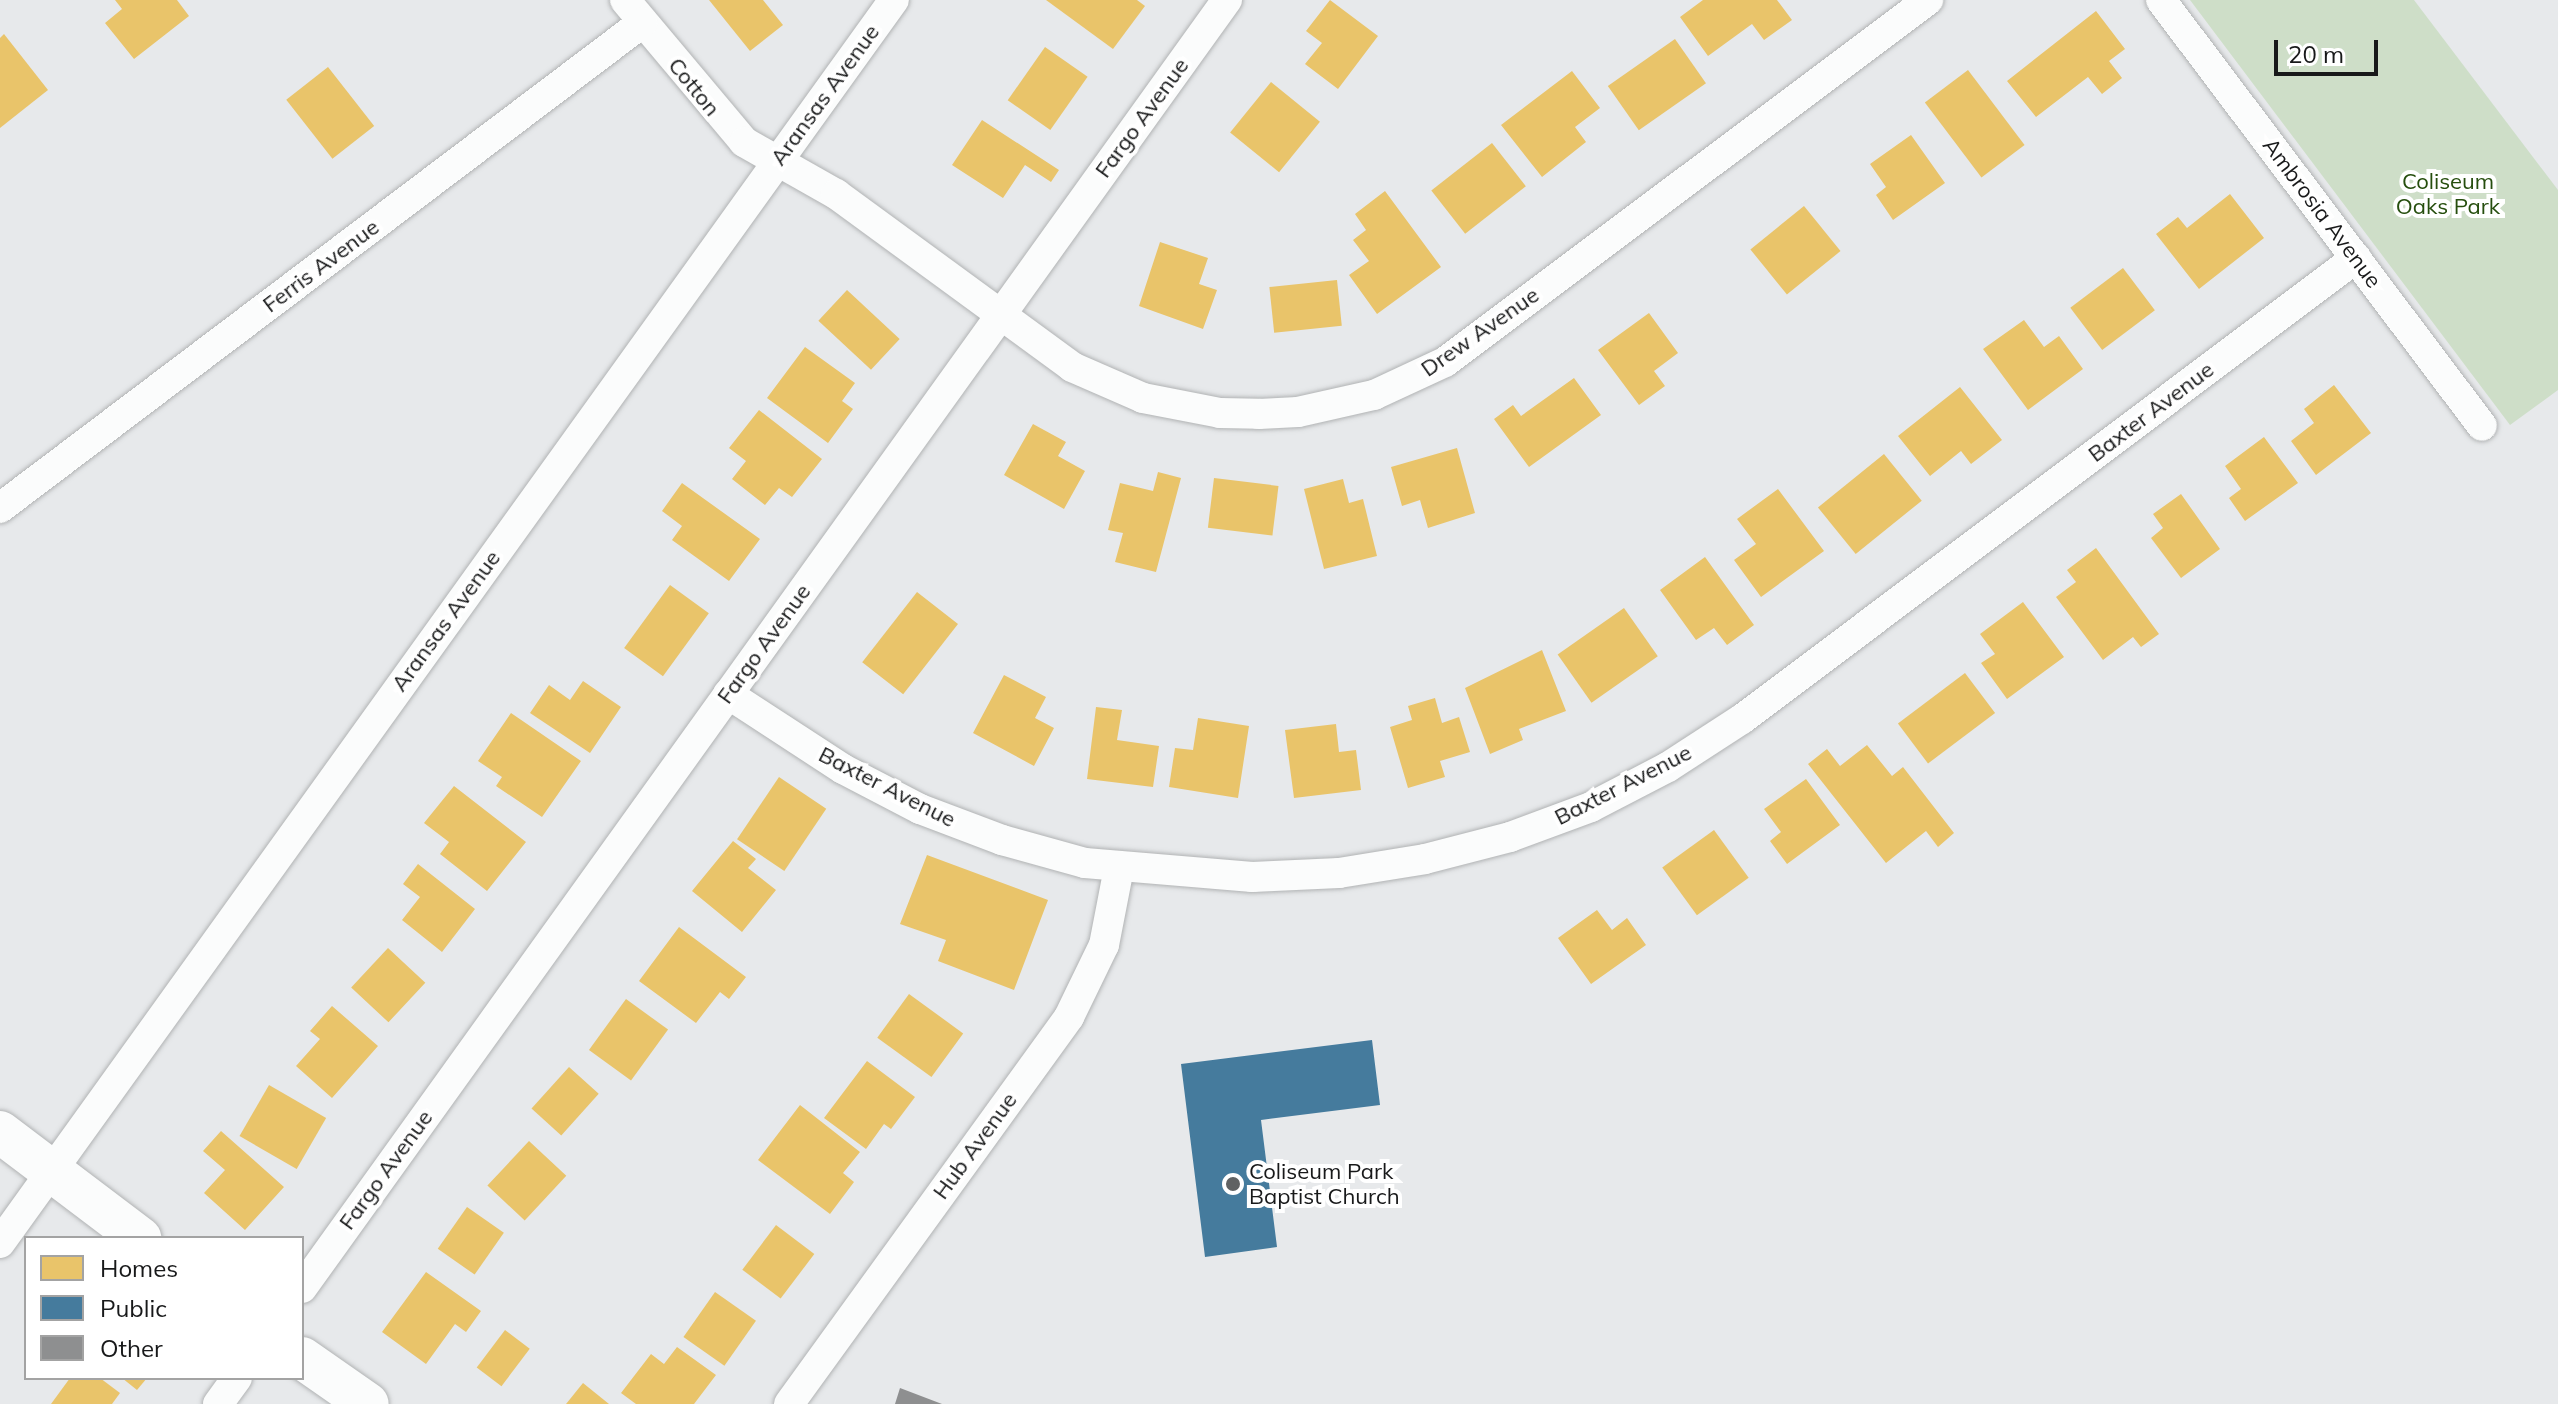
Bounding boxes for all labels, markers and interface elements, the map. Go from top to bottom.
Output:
street label: Aransas Avenue [765,19,885,171]
scale bar [2278,24,2382,74]
text: 20 m [2288,39,2344,69]
street label: Cotton [663,53,725,121]
street label: Fargo Avenue [1090,53,1194,183]
street label: Ambrosia Avenue [2257,133,2387,293]
park label: Coliseum Oaks Park [2396,168,2500,220]
street label: Ferris Avenue [258,214,384,318]
street label: Drew Avenue [1416,282,1544,382]
street label: Baxter Avenue [2083,356,2219,468]
street label: Aransas Avenue [386,545,506,697]
street label: Fargo Avenue [712,579,816,709]
street label: Baxter Avenue [1550,739,1696,831]
street label: Baxter Avenue [814,741,960,833]
street label: Hub Avenue [928,1088,1022,1204]
street label: Fargo Avenue [334,1105,438,1235]
place label: Coliseum Park Baptist Church [1249,1158,1400,1210]
marker: Coliseum Park Baptist Church [1224,1175,1242,1193]
legend [24,1236,304,1380]
text: Homes [100,1253,178,1283]
text: Public [100,1293,167,1323]
text: Other [100,1333,163,1363]

